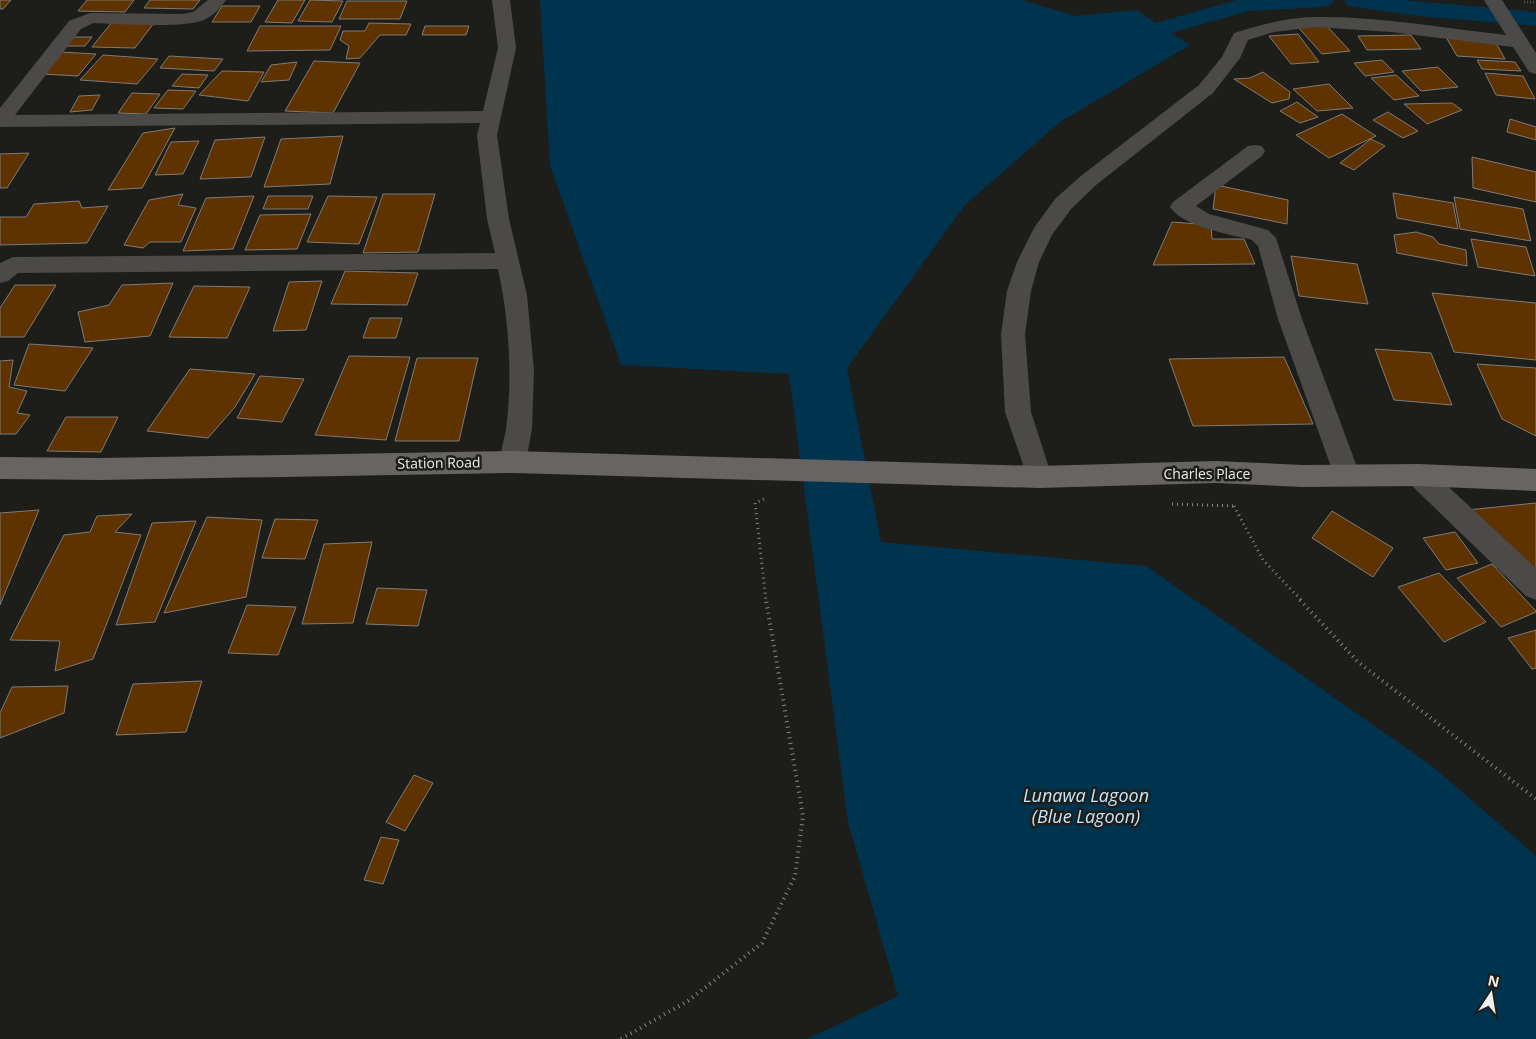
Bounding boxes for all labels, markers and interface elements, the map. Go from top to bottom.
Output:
street label: Station Road [397,452,481,473]
street label: Charles Place [1164,464,1251,483]
water label: Lunawa Lagoon (Blue Lagoon) [1023,783,1149,828]
north arrow [1466,969,1516,1019]
text: N [1486,970,1501,991]

